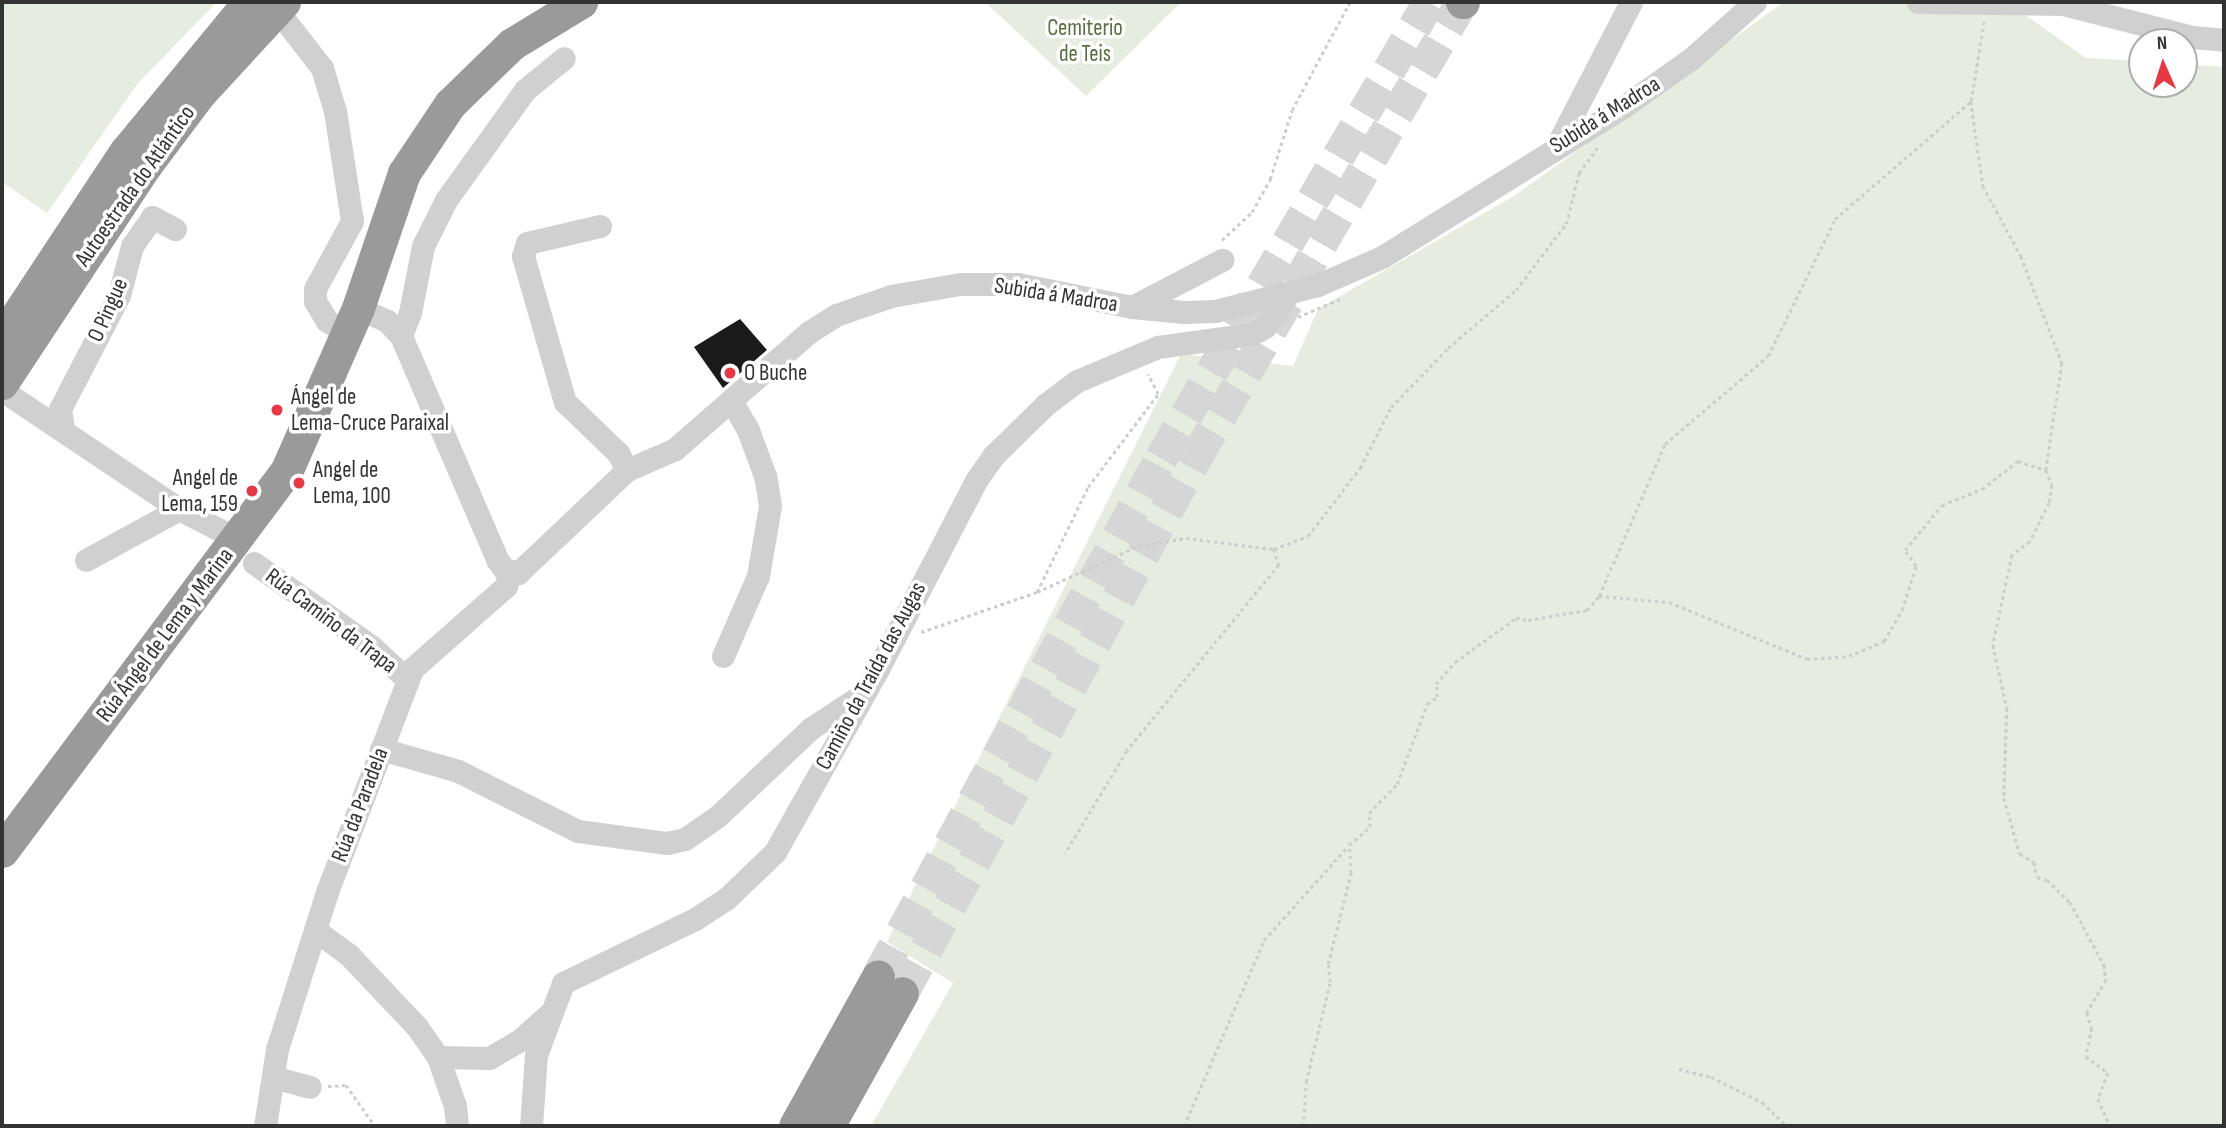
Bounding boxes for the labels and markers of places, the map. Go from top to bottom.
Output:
place label: O Buche [744,359,807,387]
marker: O Buche [722,365,738,381]
place label: Ángel de Lema-Cruce Paraixal [291,383,449,437]
marker: Ángel de Lema-Cruce Paraixal [269,402,285,418]
place label: Angel de Lema, 100 [313,456,391,510]
place label: Angel de Lema, 159 [161,464,238,518]
marker: Angel de Lema, 100 [291,475,307,491]
marker: Angel de Lema, 159 [244,483,260,499]

